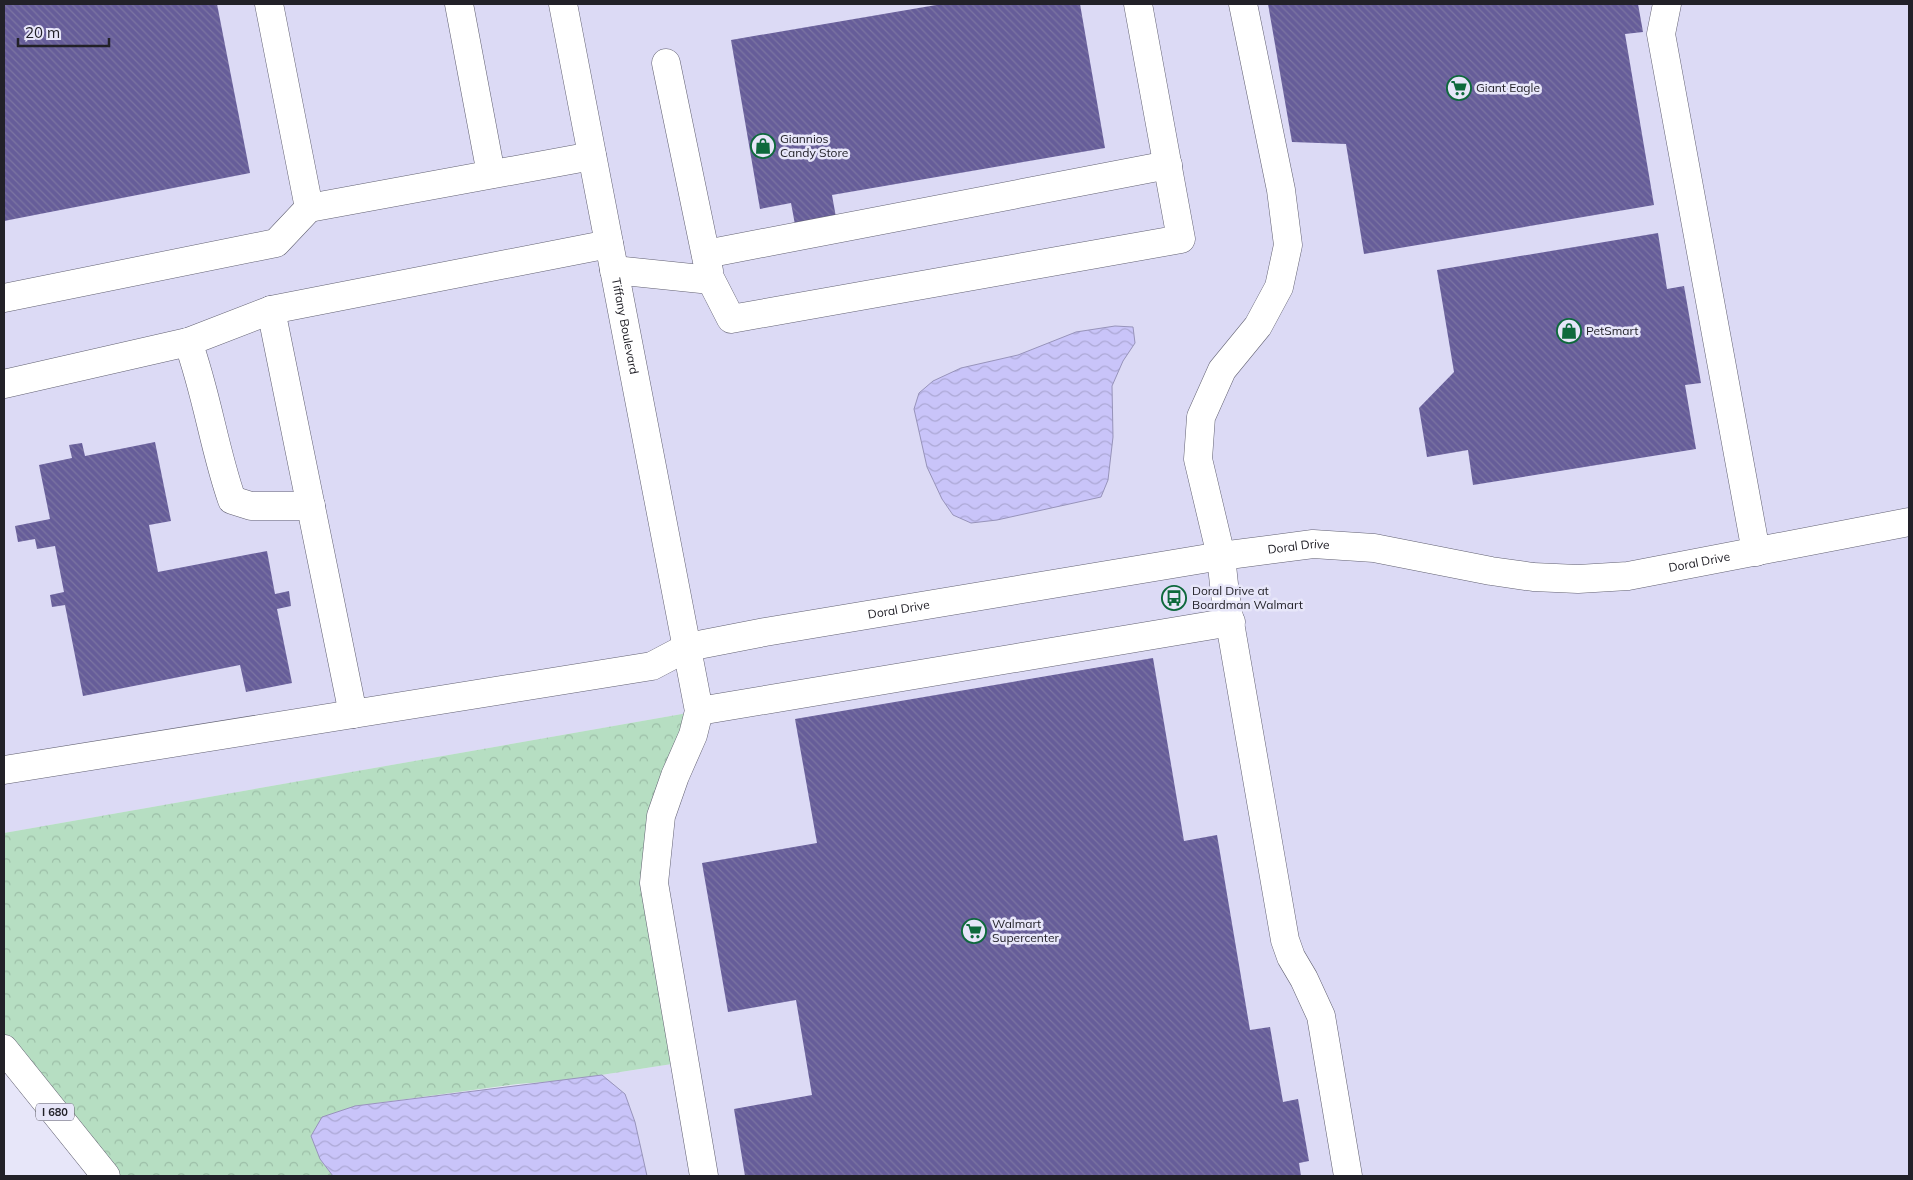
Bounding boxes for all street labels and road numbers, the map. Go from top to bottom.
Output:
street label: Tiffany Boulevard [609,277,642,375]
street label: Doral Drive [1267,536,1330,557]
street label: Doral Drive [1667,549,1731,575]
street label: Doral Drive [867,597,931,622]
road number: I 680 [36,1104,74,1120]

